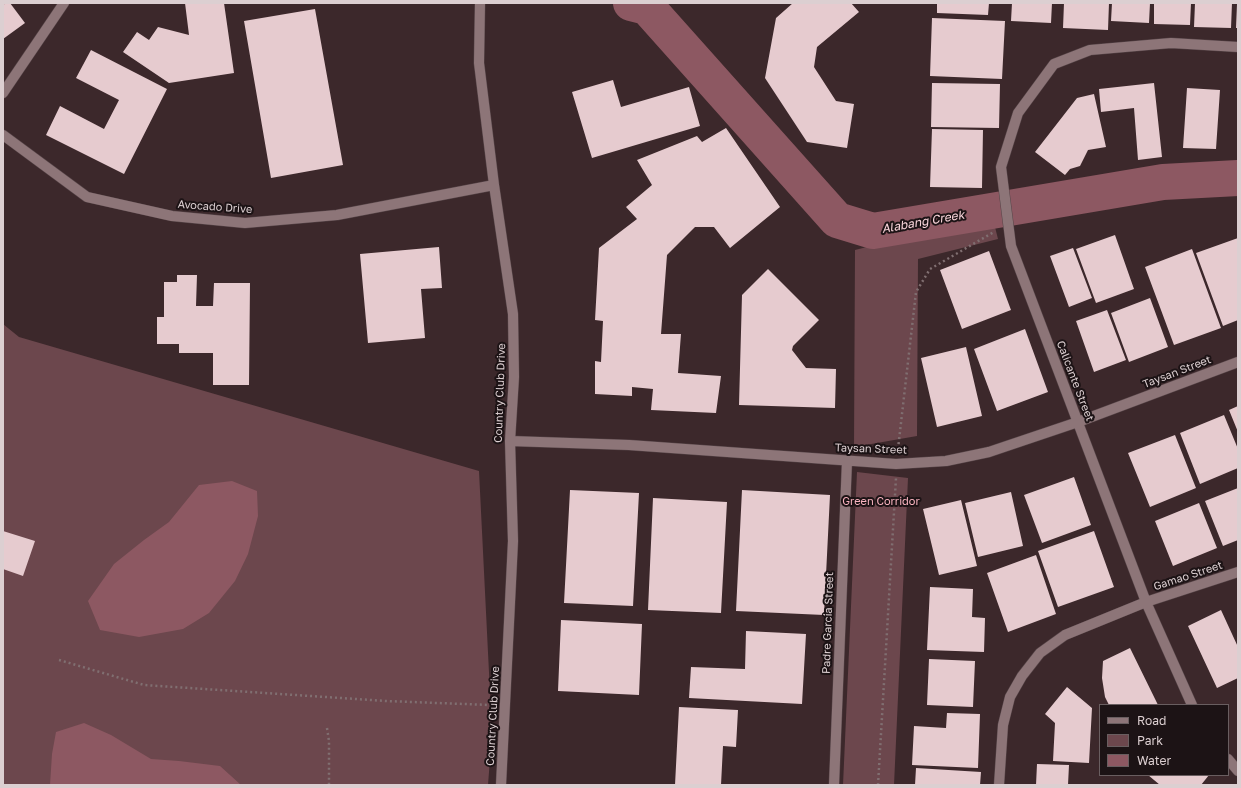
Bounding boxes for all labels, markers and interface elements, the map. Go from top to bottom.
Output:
street label: Avocado Drive [177,198,253,216]
water label: Alabang Creek [881,208,965,236]
street label: Calicante Street [1054,339,1096,423]
street label: Country Club Drive [492,343,508,443]
street label: Taysan Street [1141,353,1213,391]
street label: Taysan Street [835,441,907,457]
park label: Green Corridor [842,495,920,509]
street label: Gamao Street [1152,559,1224,593]
street label: Padre Garcia Street [820,572,836,674]
street label: Country Club Drive [484,666,502,766]
legend [1099,704,1229,776]
text: Road [1137,713,1166,728]
text: Park [1137,733,1163,748]
text: Water [1137,753,1171,768]

